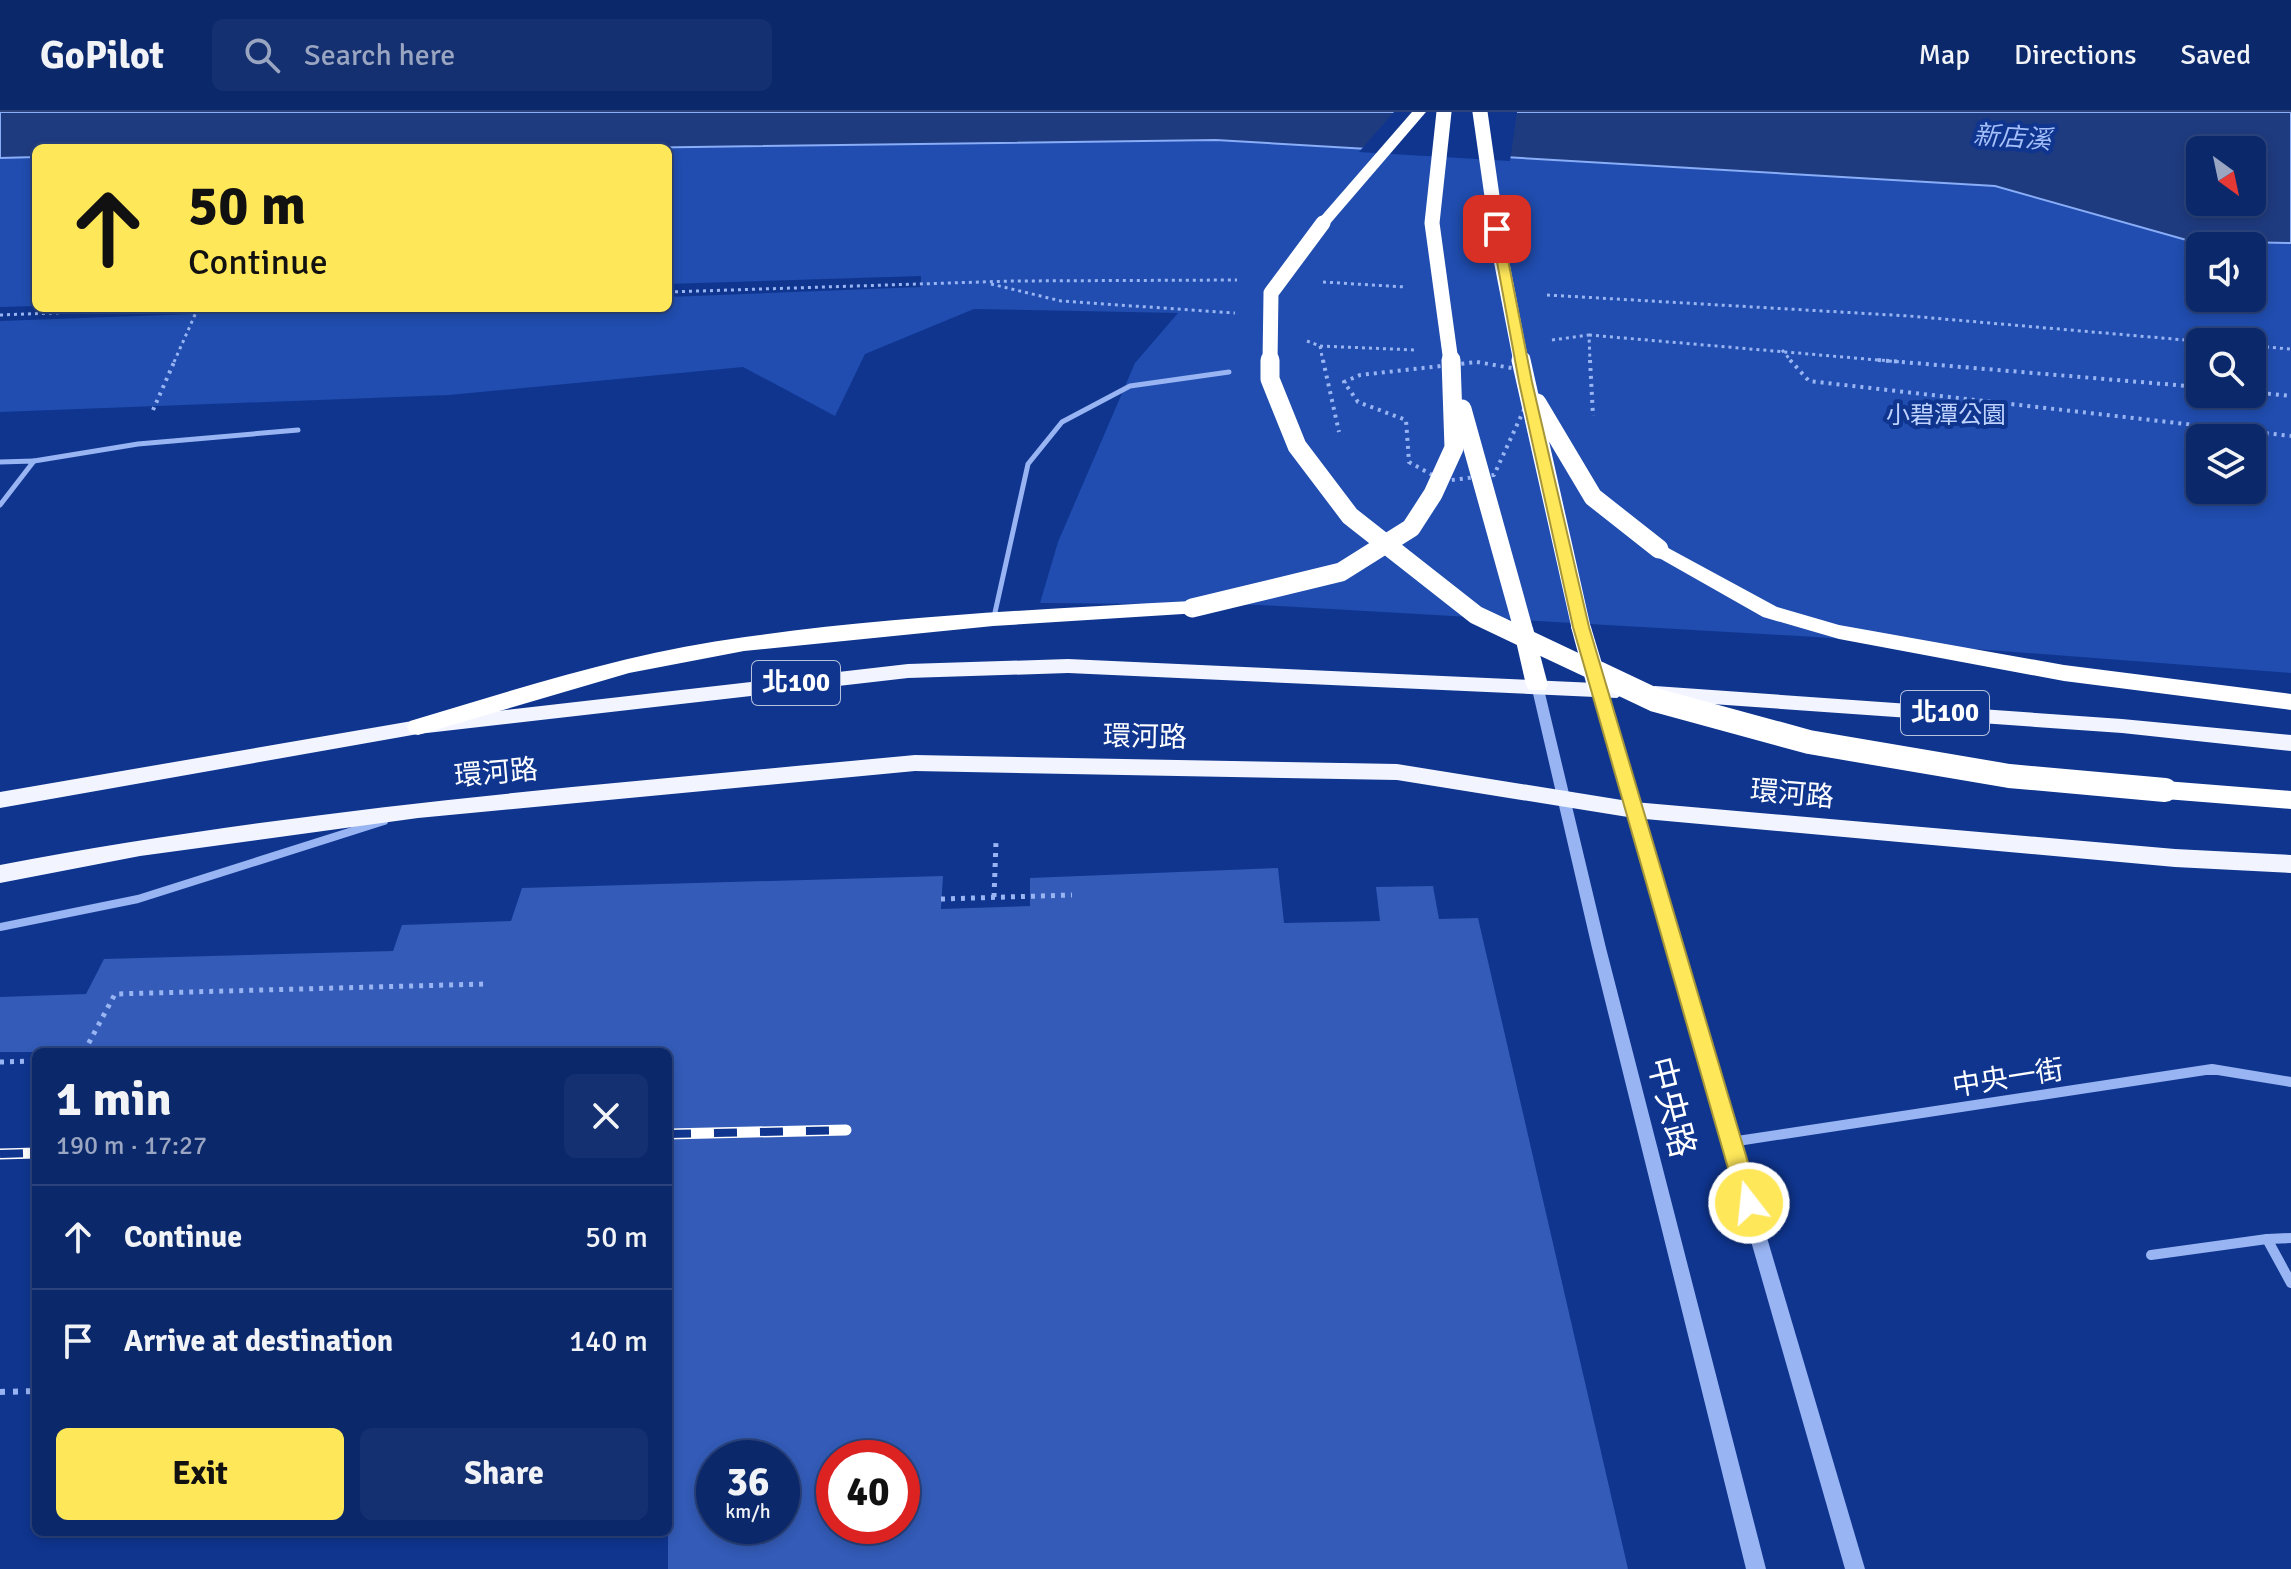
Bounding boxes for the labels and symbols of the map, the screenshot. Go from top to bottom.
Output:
water label: 新店溪 [1972,119,2056,157]
north arrow [2186,136,2266,216]
pin [1463,195,1531,263]
park label: 小碧潭公園 [1886,400,2006,430]
road number: 北100 [752,661,840,705]
road number: 北100 [1901,691,1989,735]
street label: 環河路 [1103,719,1187,755]
street label: 環河路 [453,752,539,794]
street label: 環河路 [1749,773,1835,815]
street label: 中央路 [1638,1052,1704,1162]
street label: 中央一街 [1950,1052,2066,1104]
position arrow [1707,1161,1791,1245]
speed limit sign: 40 [816,1440,920,1544]

